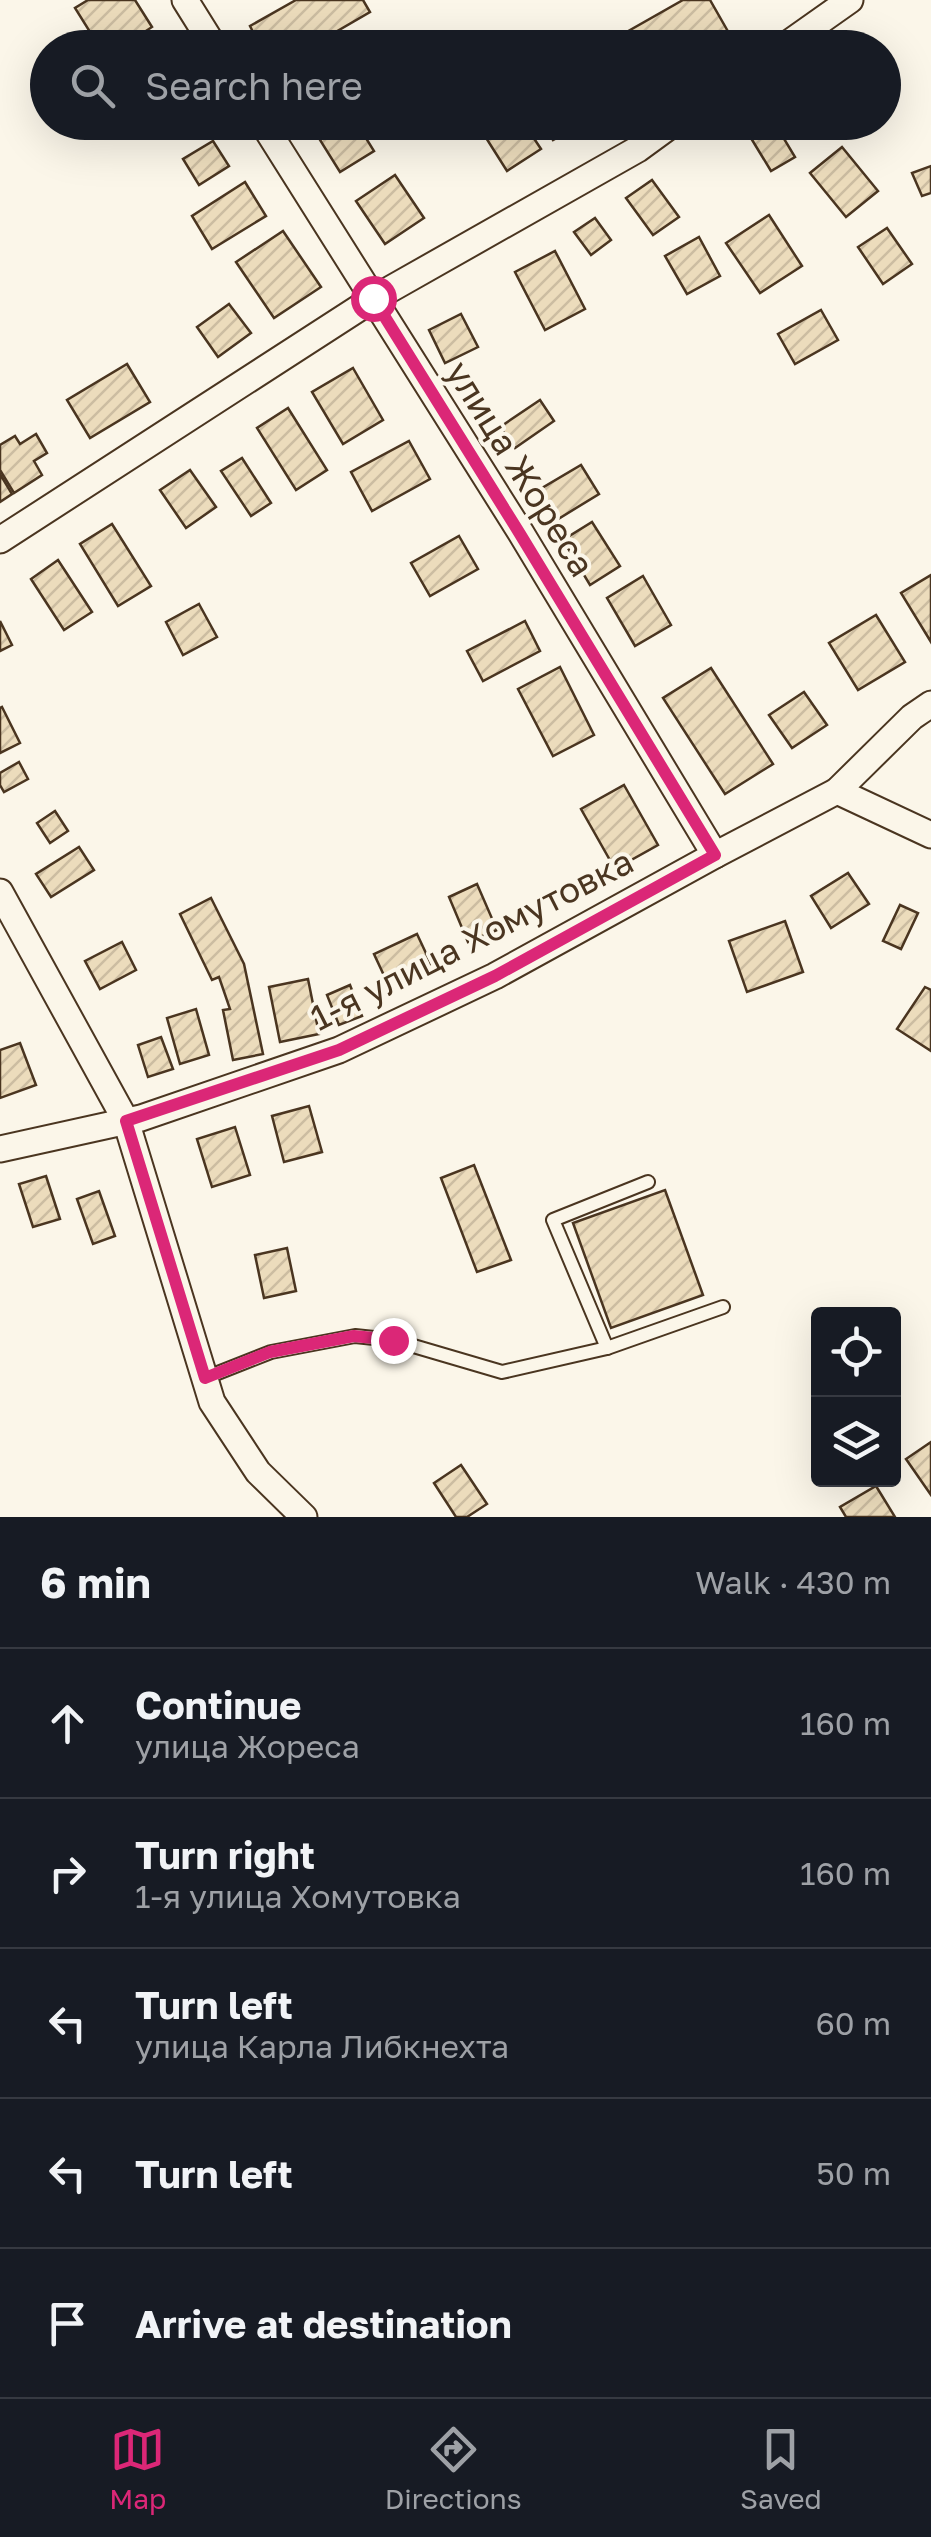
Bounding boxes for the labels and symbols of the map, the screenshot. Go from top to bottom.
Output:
route start [351,276,397,322]
street label: улица Жореса [438,353,604,584]
street label: 1-я улица Хомутовка [303,840,640,1039]
route end [371,1318,417,1364]

